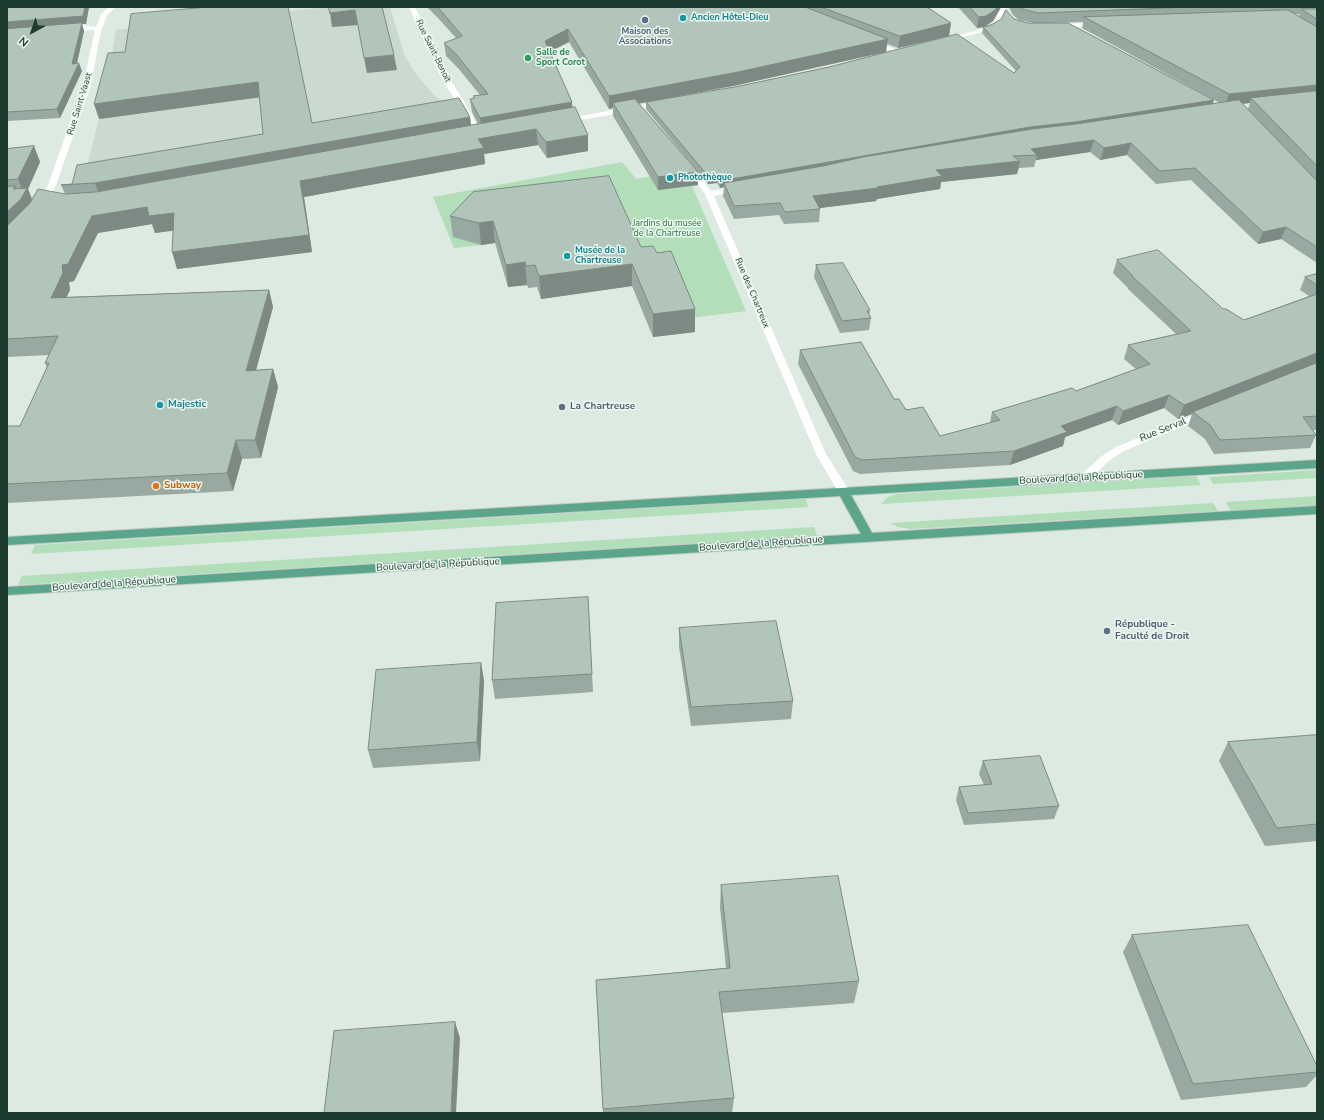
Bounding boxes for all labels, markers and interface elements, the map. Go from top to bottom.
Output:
north arrow [12,12,52,52]
marker: Ancien Hôtel-Dieu [678,13,688,23]
place label: Ancien Hôtel-Dieu [691,13,768,23]
marker: Maison des Associations [640,15,650,25]
street label: Rue Saint-Benoït [413,18,453,84]
place label: Maison des Associations [619,27,671,48]
text: N [16,33,32,50]
place label: Salle de Sport Corot [536,48,585,69]
marker: Salle de Sport Corot [523,53,533,63]
street label: Rue Saint-Vaast [65,71,95,137]
marker: Photothèque [665,173,675,183]
place label: Photothèque [678,173,732,183]
park label: Jardins du musée de la Chartreuse [632,219,702,240]
place label: Musée de la Chartreuse [575,246,625,267]
marker: Musée de la Chartreuse [562,251,572,261]
street label: Rue des Chartreux [732,256,772,330]
place label: Majestic [168,399,206,411]
marker: Majestic [155,400,165,410]
place label: La Chartreuse [570,401,635,413]
marker: La Chartreuse [557,402,567,412]
street label: Rue Serval [1138,415,1188,445]
street label: Boulevard de la République [1019,469,1143,487]
place label: Subway [164,480,201,492]
marker: Subway [151,481,161,491]
street label: Boulevard de la République [699,534,823,554]
street label: Boulevard de la République [376,556,500,574]
street label: Boulevard de la République [52,574,176,594]
place label: République - Faculté de Droit [1115,619,1189,642]
marker: République - Faculté de Droit [1102,626,1112,636]

